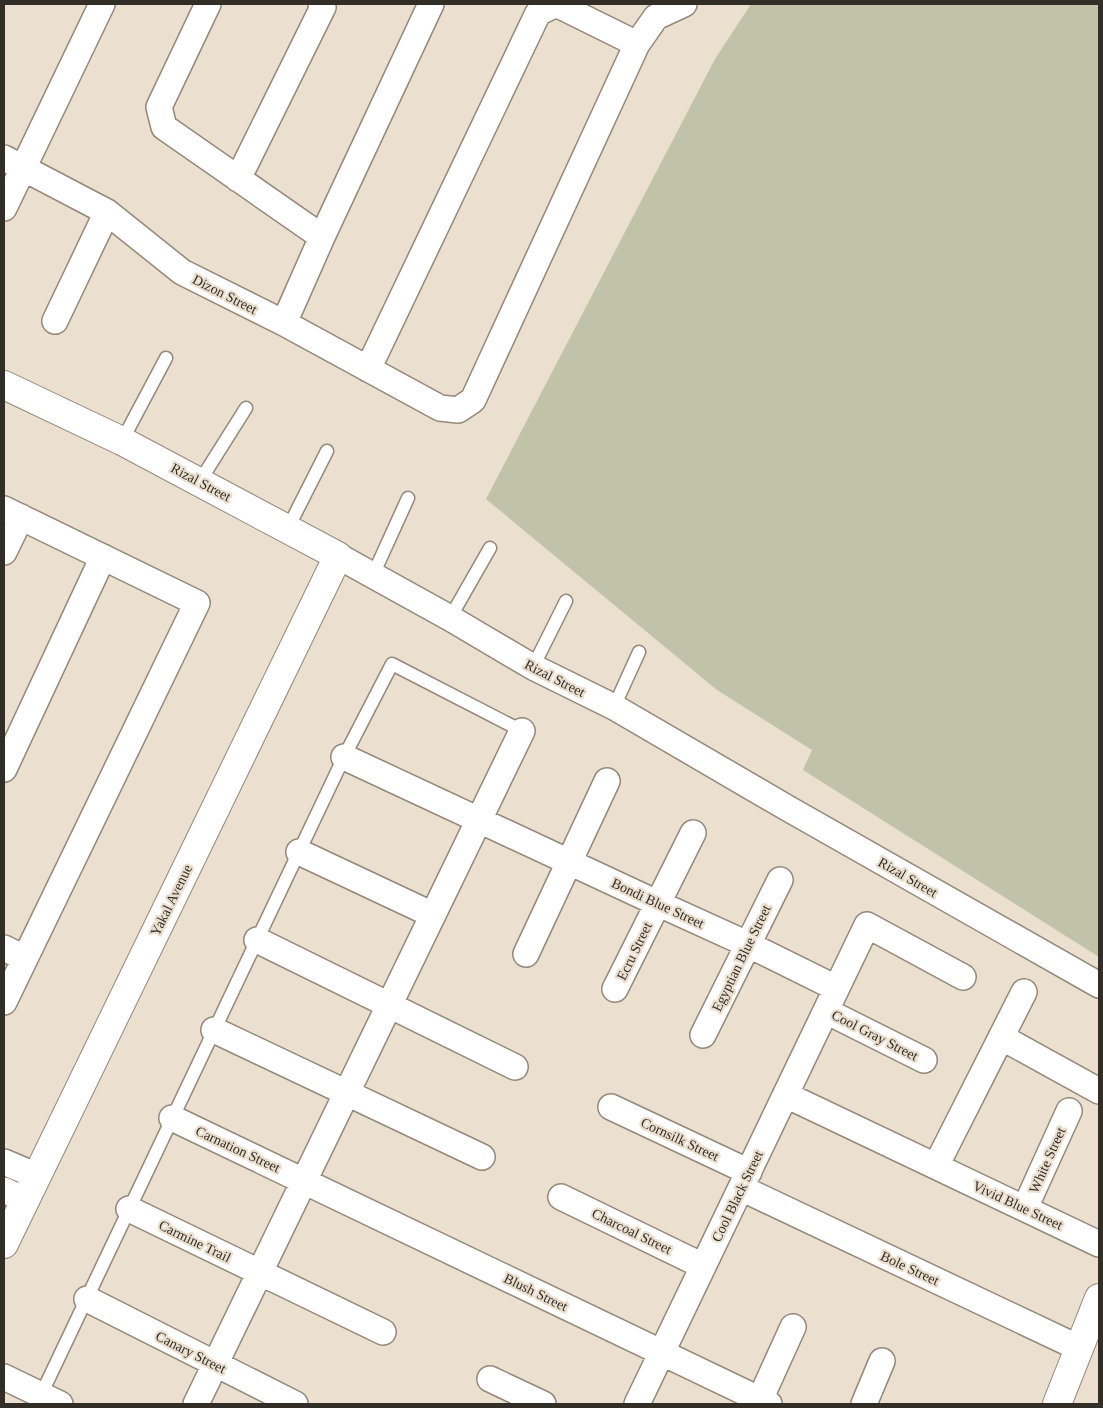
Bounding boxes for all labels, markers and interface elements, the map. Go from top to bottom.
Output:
street label: Dizon Street [190,272,260,317]
street label: Rizal Street [168,460,233,505]
street label: Rizal Street [522,657,588,700]
street label: Rizal Street [876,855,940,900]
street label: Yakal Avenue [148,862,195,938]
street label: Bondi Blue Street [609,875,707,931]
street label: Egyptian Blue Street [709,902,774,1014]
street label: Ecru Street [614,920,655,983]
street label: Cool Gray Street [829,1007,921,1064]
street label: Cornsilk Street [638,1115,721,1164]
street label: Carnation Street [193,1123,282,1176]
street label: White Street [1026,1125,1069,1195]
street label: Cool Black Street [709,1148,766,1244]
street label: Vivid Blue Street [971,1178,1065,1233]
street label: Charcoal Street [590,1206,674,1257]
street label: Carmine Trail [156,1218,233,1265]
street label: Bole Street [878,1248,941,1289]
street label: Blush Street [502,1271,570,1314]
street label: Canary Street [153,1328,228,1377]

